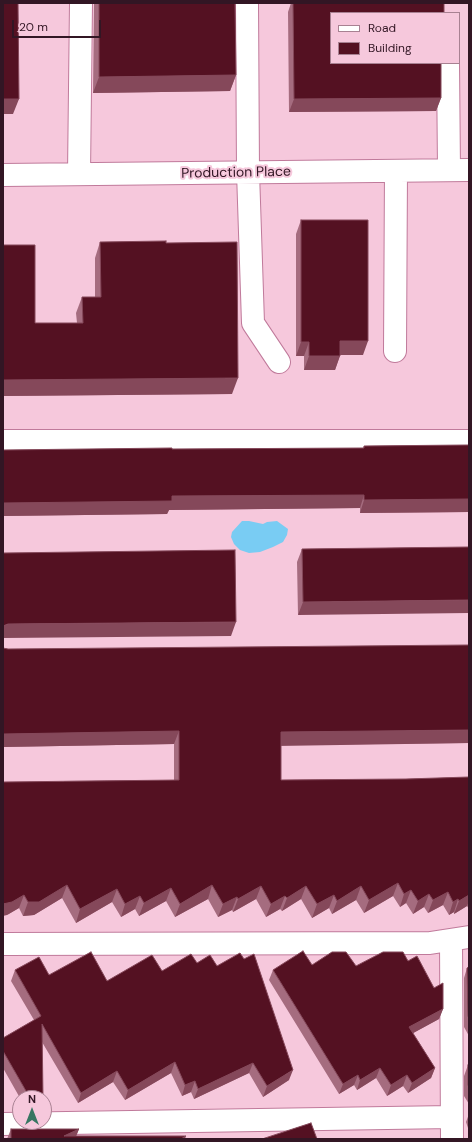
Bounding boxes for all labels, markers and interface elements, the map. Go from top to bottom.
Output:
scale bar [14,12,103,38]
legend [330,12,460,64]
text: 20 m [19,19,48,35]
text: Road [368,20,396,36]
text: Building [368,40,412,56]
street label: Production Place [181,164,291,182]
north arrow [12,1090,52,1130]
text: N [28,1092,36,1106]

